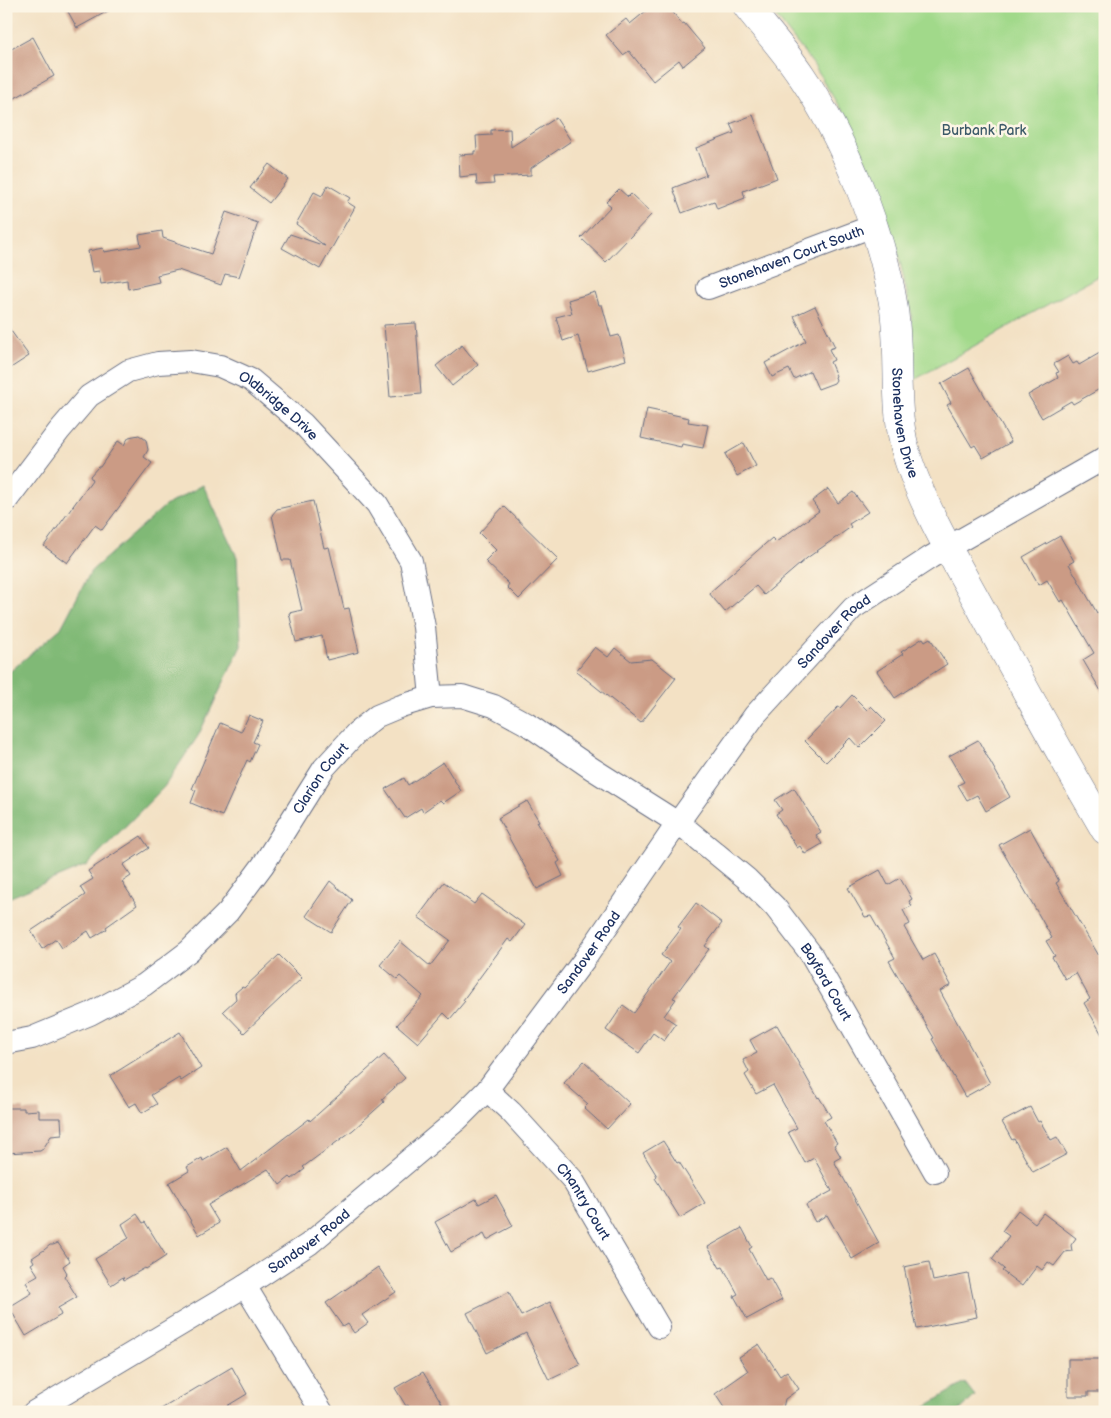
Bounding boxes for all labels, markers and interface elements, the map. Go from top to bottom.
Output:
park label: Burbank Park [942,122,1027,139]
street label: Stonehaven Court South [717,222,867,292]
street label: Oldbridge Drive [236,368,322,444]
street label: Stonehaven Drive [888,368,922,481]
street label: Sandover Road [794,591,874,672]
street label: Clarion Court [289,739,353,817]
street label: Sandover Road [554,908,624,997]
street label: Bayford Court [796,939,855,1024]
street label: Chantry Court [552,1159,614,1243]
street label: Sandover Road [265,1205,354,1277]

